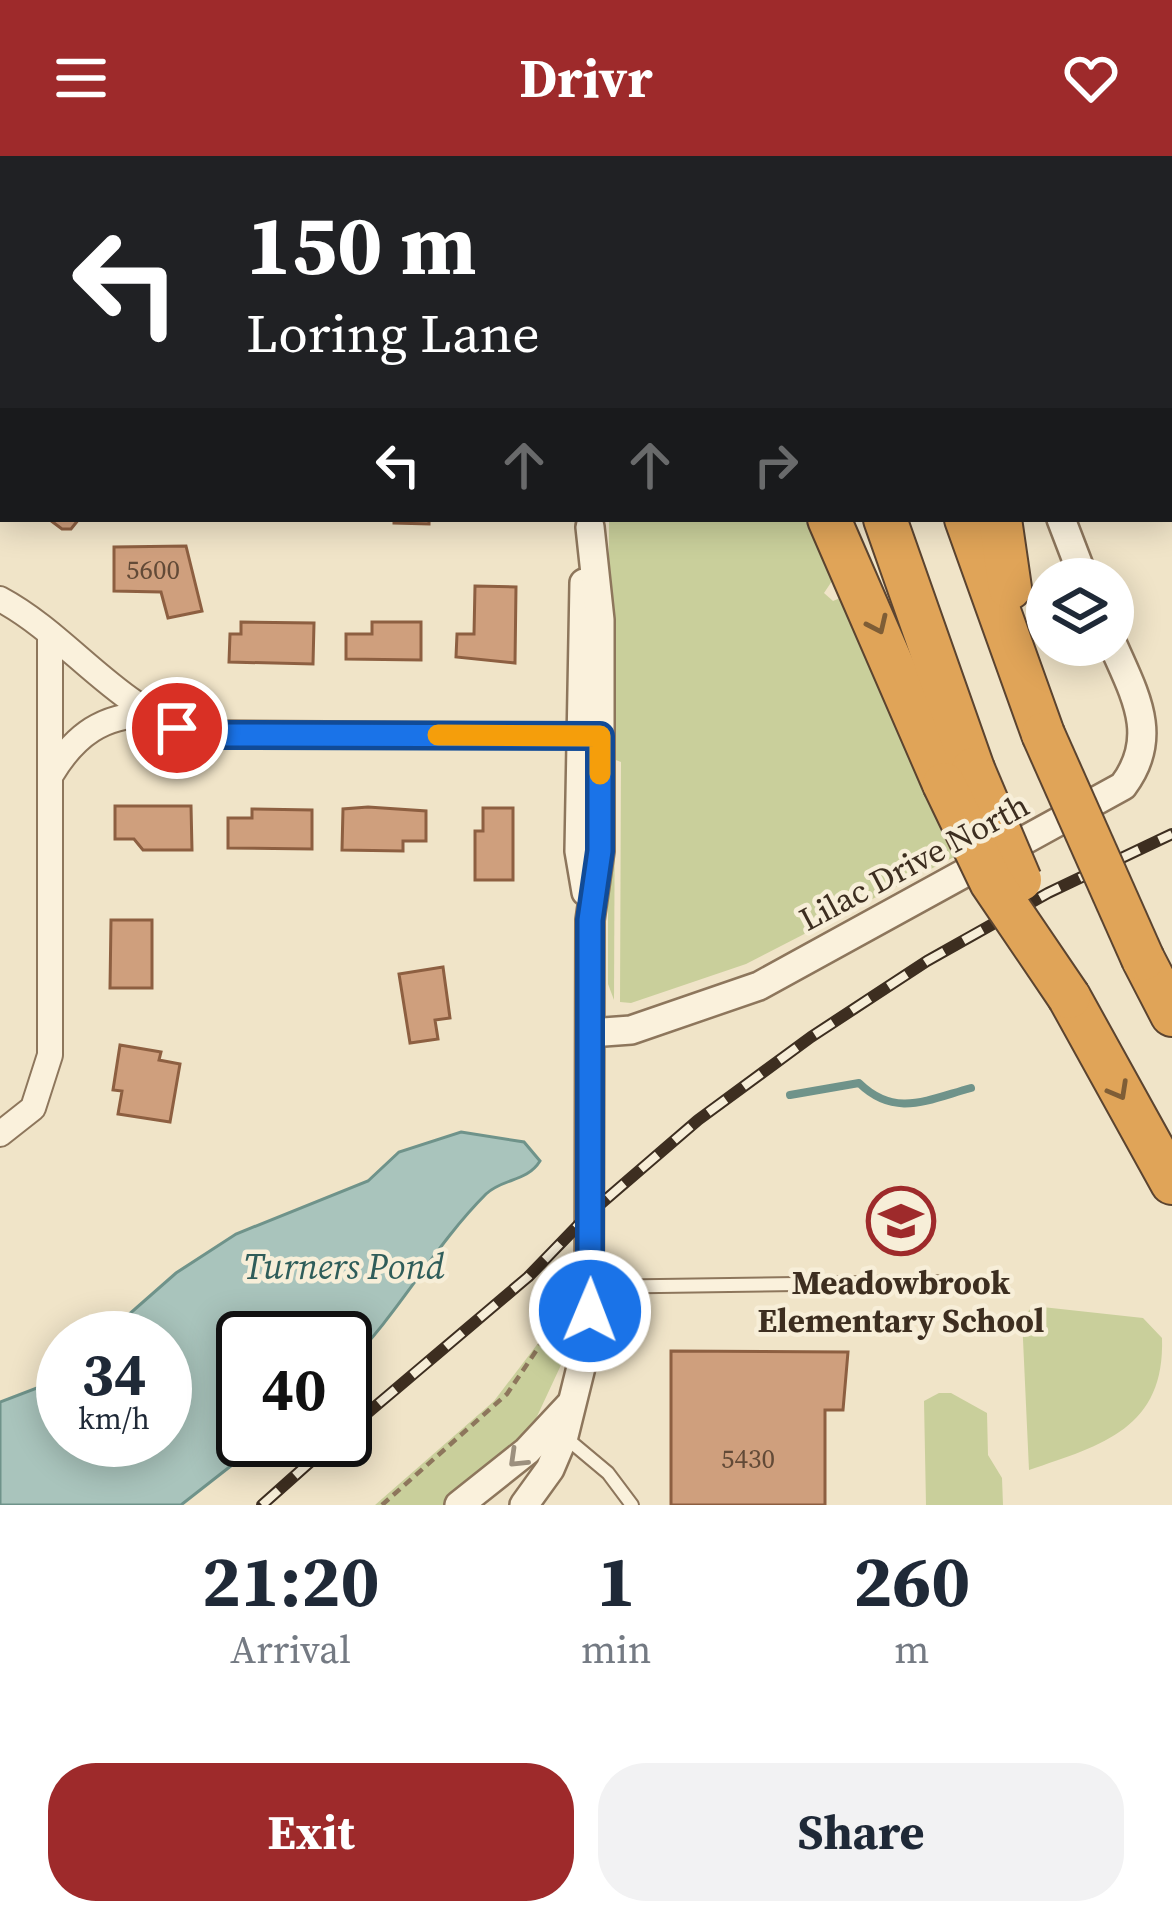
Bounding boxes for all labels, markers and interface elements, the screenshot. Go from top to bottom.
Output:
text: Drivr [519,41,653,115]
icon: menu [48,45,114,111]
icon: heart [1058,45,1124,111]
text: 150 m [246,187,477,302]
icon: left [48,204,204,360]
text: Loring Lane [246,296,540,370]
icon: left [365,432,431,498]
icon: ahead [491,432,557,498]
icon: ahead [617,432,683,498]
icon: right [743,432,809,498]
house number: 5600 [126,551,180,588]
map controls [1026,558,1134,666]
button: layers [1026,558,1134,666]
one-way arrow [864,613,887,634]
pin [126,677,228,779]
icon: arrive [144,695,210,761]
street label: Lilac Drive North [791,783,1037,941]
one-way arrow [1105,1078,1128,1100]
school or university icon: Meadowbrook Elementary School [866,1186,936,1256]
water label: Turners Pond [243,1242,445,1291]
position arrow [527,1248,653,1374]
place label: Meadowbrook Elementary School [757,1260,1045,1343]
speed limit sign: 40 [216,1311,372,1467]
text: 34 [81,1333,147,1415]
text: km/h [78,1398,150,1439]
house number: 5430 [721,1440,775,1477]
one-way arrow [509,1444,531,1466]
text: 21:20 [202,1531,379,1630]
text: 1 [597,1531,636,1630]
text: 260 [853,1531,970,1630]
text: Arrival [230,1623,351,1676]
text: min [581,1623,652,1676]
text: m [894,1623,929,1676]
button: Exit [48,1763,574,1901]
button: Share [598,1763,1124,1901]

